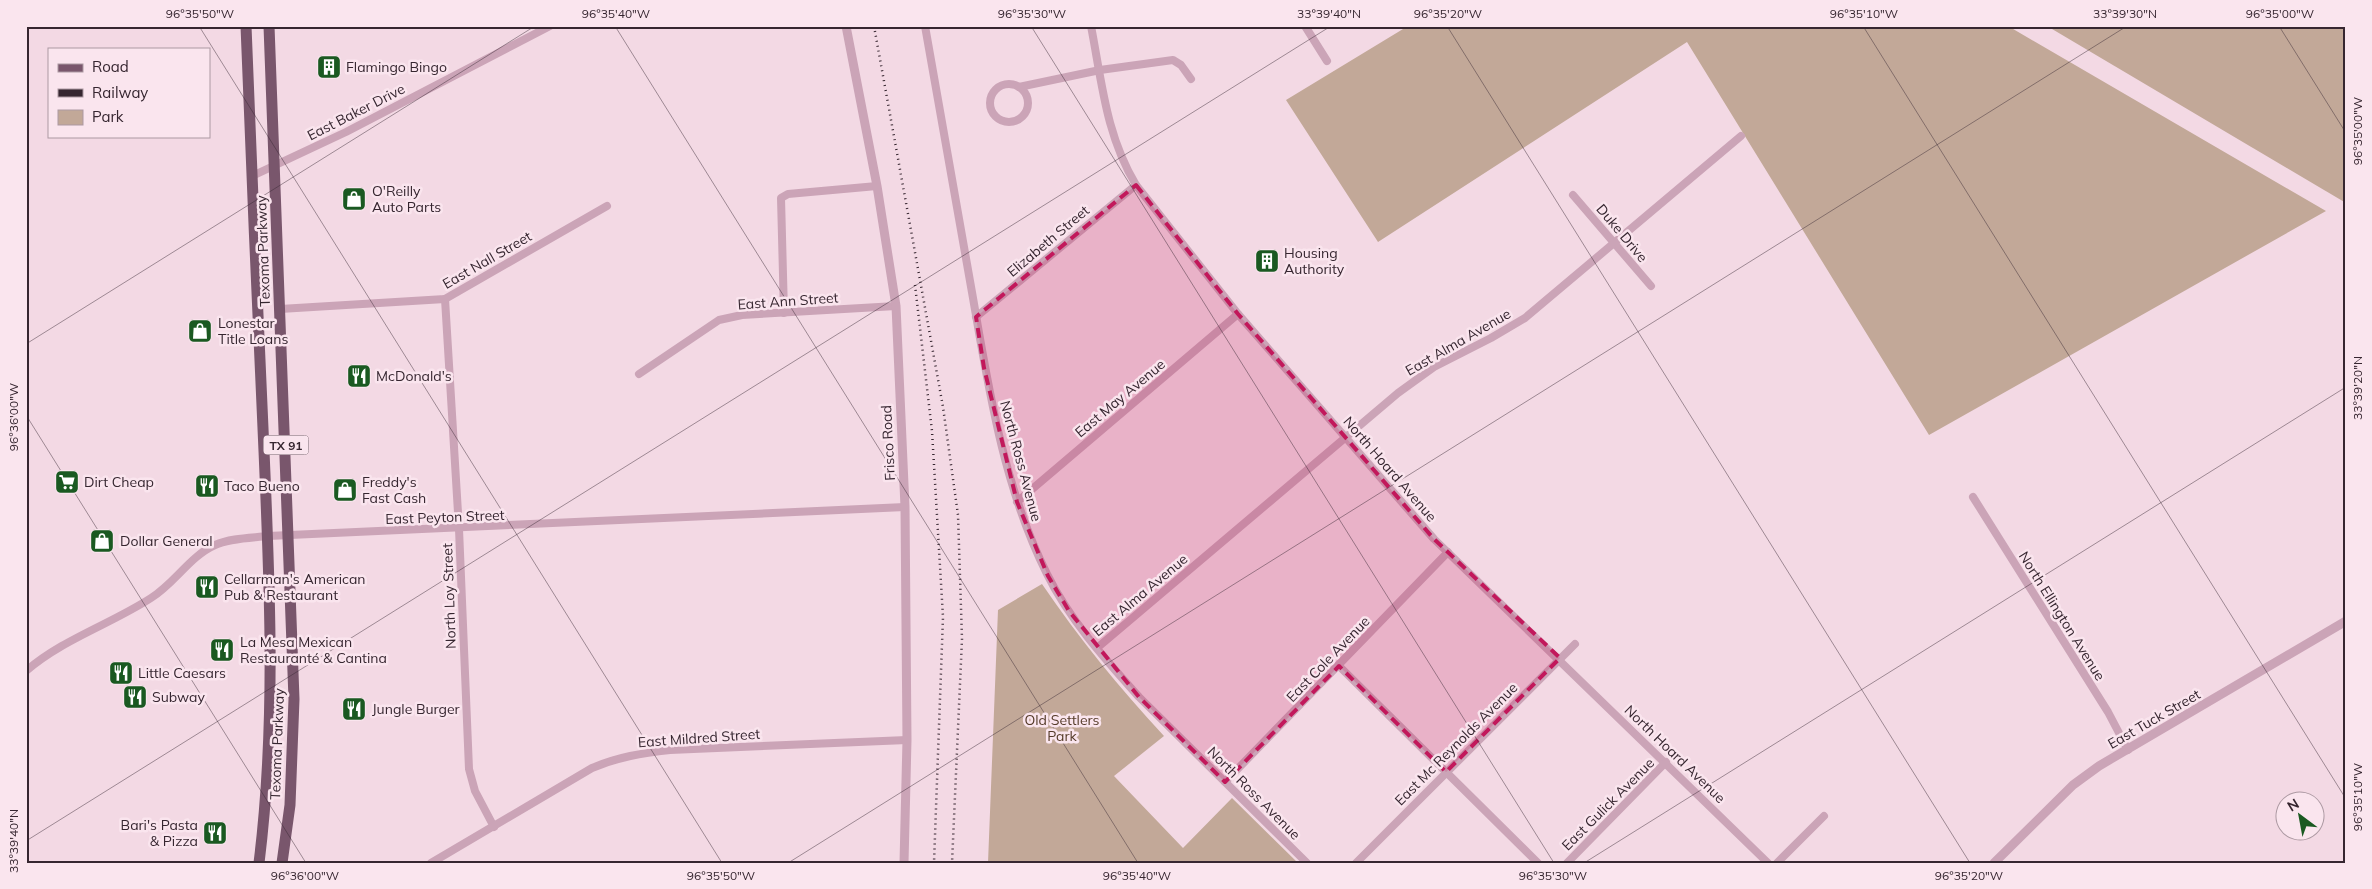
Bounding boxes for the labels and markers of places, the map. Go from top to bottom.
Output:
building icon: Flamingo Bingo [316,54,342,80]
place label: Flamingo Bingo [346,58,447,76]
place label: O'Reilly Auto Parts [372,182,441,216]
shop icon: O'Reilly Auto Parts [341,186,367,212]
place label: Housing Authority [1284,244,1345,278]
building icon: Housing Authority [1254,248,1280,274]
place label: Lonestar Title Loans [218,314,288,348]
shop icon: Lonestar Title Loans [187,318,213,344]
restaurant icon: McDonald's [346,363,372,389]
place label: McDonald's [376,367,452,385]
supermarket icon: Dirt Cheap [54,469,80,495]
place label: Dirt Cheap [84,473,154,491]
restaurant icon: Taco Bueno [194,473,220,499]
place label: Freddy's Fast Cash [362,473,426,507]
place label: Taco Bueno [224,477,300,495]
shop icon: Freddy's Fast Cash [332,477,358,503]
shop icon: Dollar General [89,528,115,554]
place label: Dollar General [120,532,213,550]
place label: Cellarman's American Pub & Restaurant [224,570,366,604]
restaurant icon: Cellarman's American Pub & Restaurant [194,574,220,600]
place label: La Mesa Mexican Restauranté & Cantina [240,633,387,667]
restaurant icon: La Mesa Mexican Restauranté & Cantina [209,637,235,663]
restaurant icon: Little Caesars [108,660,134,686]
place label: Little Caesars [138,664,226,682]
restaurant icon: Subway [122,684,148,710]
place label: Subway [152,688,205,706]
restaurant icon: Jungle Burger [341,696,367,722]
place label: Jungle Burger [372,700,461,718]
place label: Bari's Pasta & Pizza [121,816,198,850]
restaurant icon: Bari's Pasta & Pizza [202,820,228,846]

